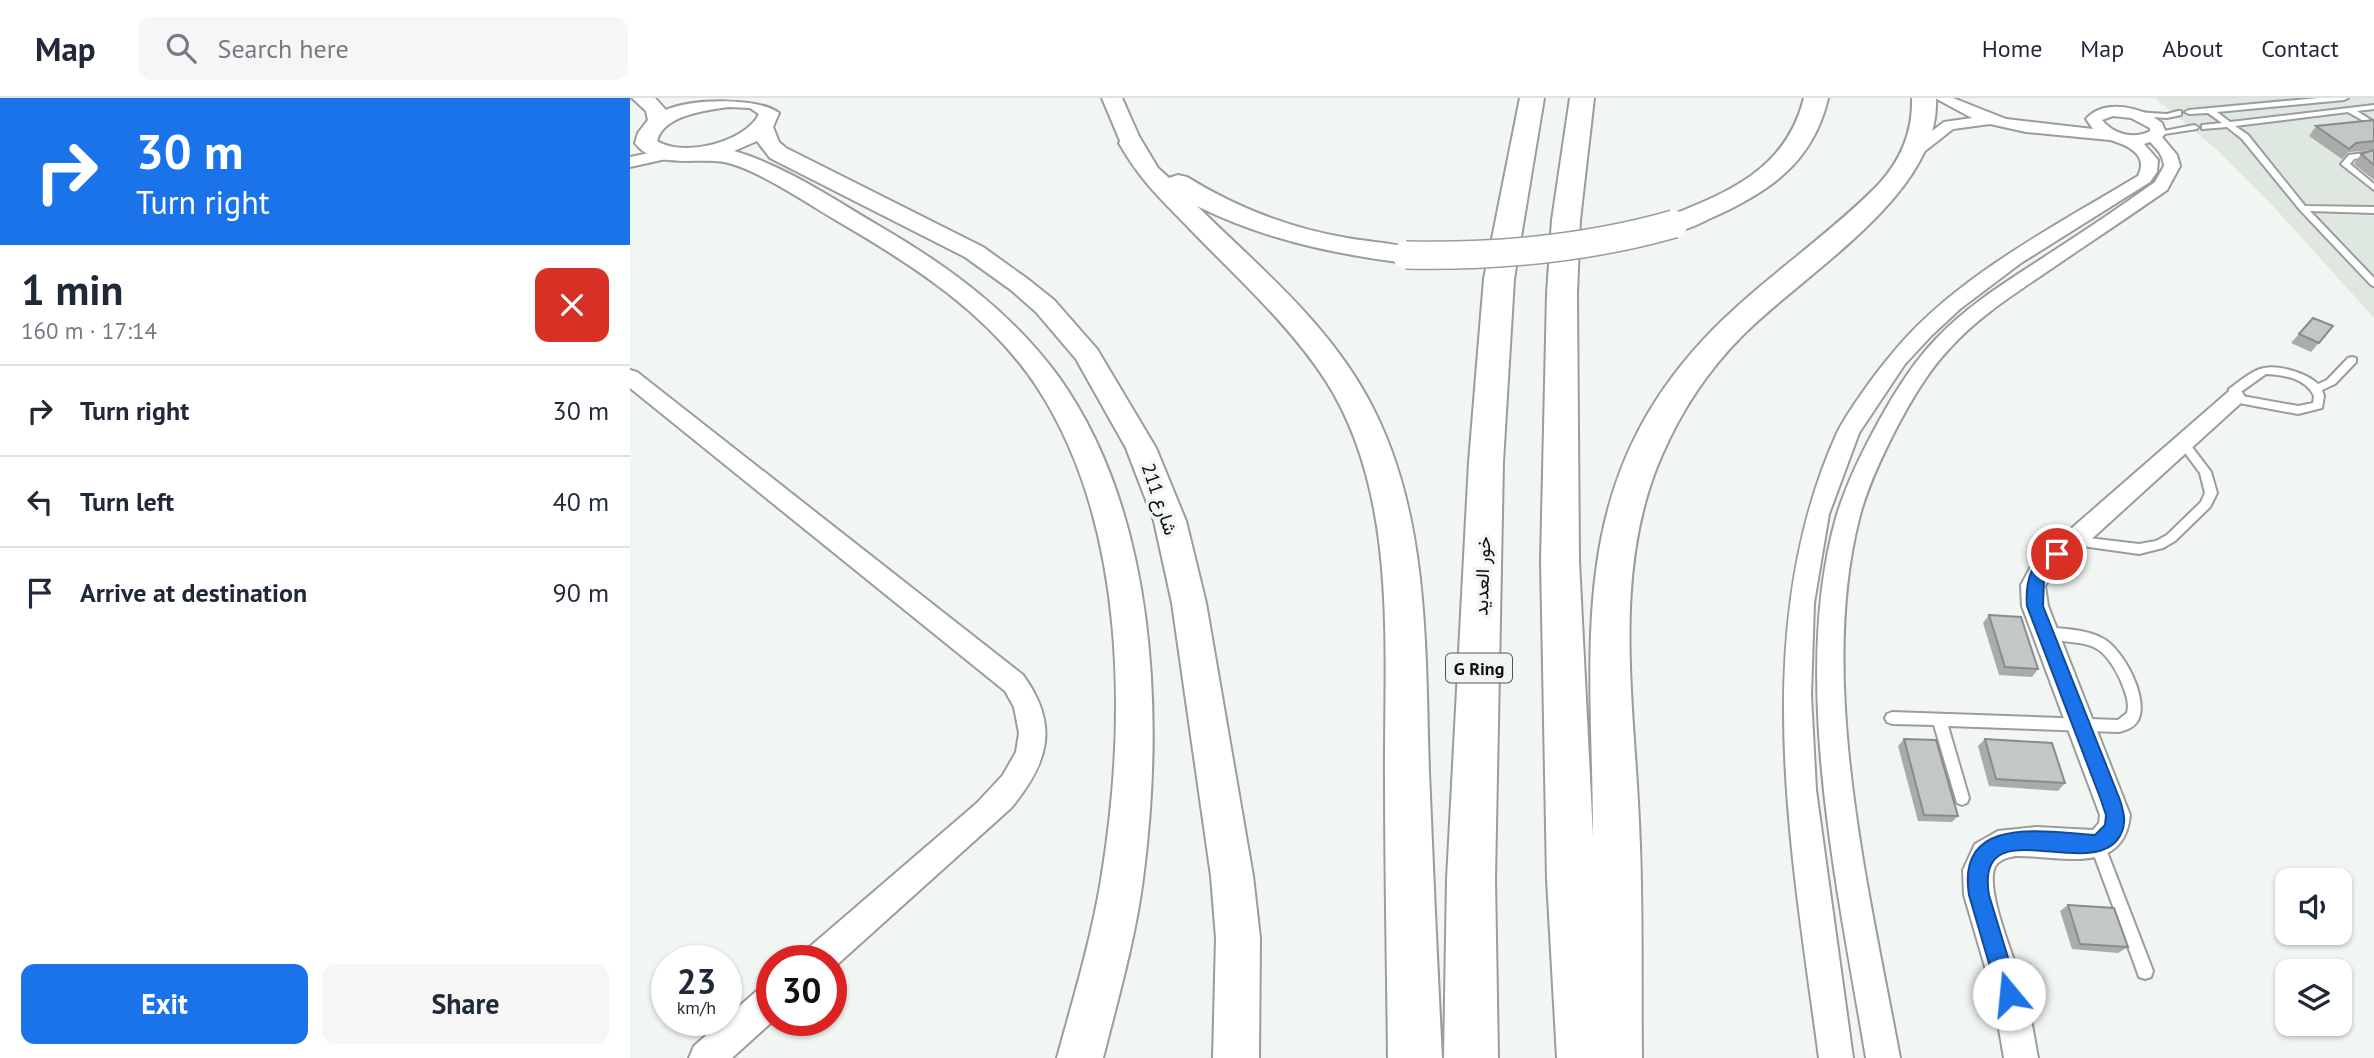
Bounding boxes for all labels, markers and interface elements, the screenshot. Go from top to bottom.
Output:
search box [138,17,628,80]
text: Map [35,27,96,70]
icon: search [162,29,200,67]
text: Search here [218,32,349,65]
text: Home [1982,33,2042,64]
text: Map [2080,33,2124,64]
text: About [2162,33,2223,64]
text: Contact [2261,33,2339,64]
text: 30 m [136,119,243,183]
icon: right [21,126,112,217]
text: Turn right [136,181,270,223]
text: 1 min [21,262,123,317]
button: close [535,268,609,342]
text: 160 m · 17:14 [21,316,157,345]
icon: right [21,392,59,430]
text: Turn right [80,394,189,427]
text: 30 m [553,394,609,427]
street label: شارع 211 [1136,460,1183,538]
icon: left [21,483,59,521]
text: Turn left [80,485,174,518]
text: 40 m [553,485,609,518]
pin [2027,524,2087,584]
icon: arrive [2038,535,2076,573]
street label: خور العديد [1469,536,1495,616]
icon: arrive [21,574,59,612]
text: Arrive at destination [80,576,307,609]
text: 90 m [553,576,609,609]
road number: G Ring [1446,654,1512,682]
map controls [2275,868,2352,1036]
button: sound [2275,868,2352,945]
speed limit sign: 30 [756,945,847,1036]
position arrow [1972,957,2046,1031]
text: 23 [677,958,716,1004]
button: layers [2275,959,2352,1036]
button: Exit [21,964,308,1044]
button: Share [322,964,609,1044]
text: km/h [677,996,716,1019]

